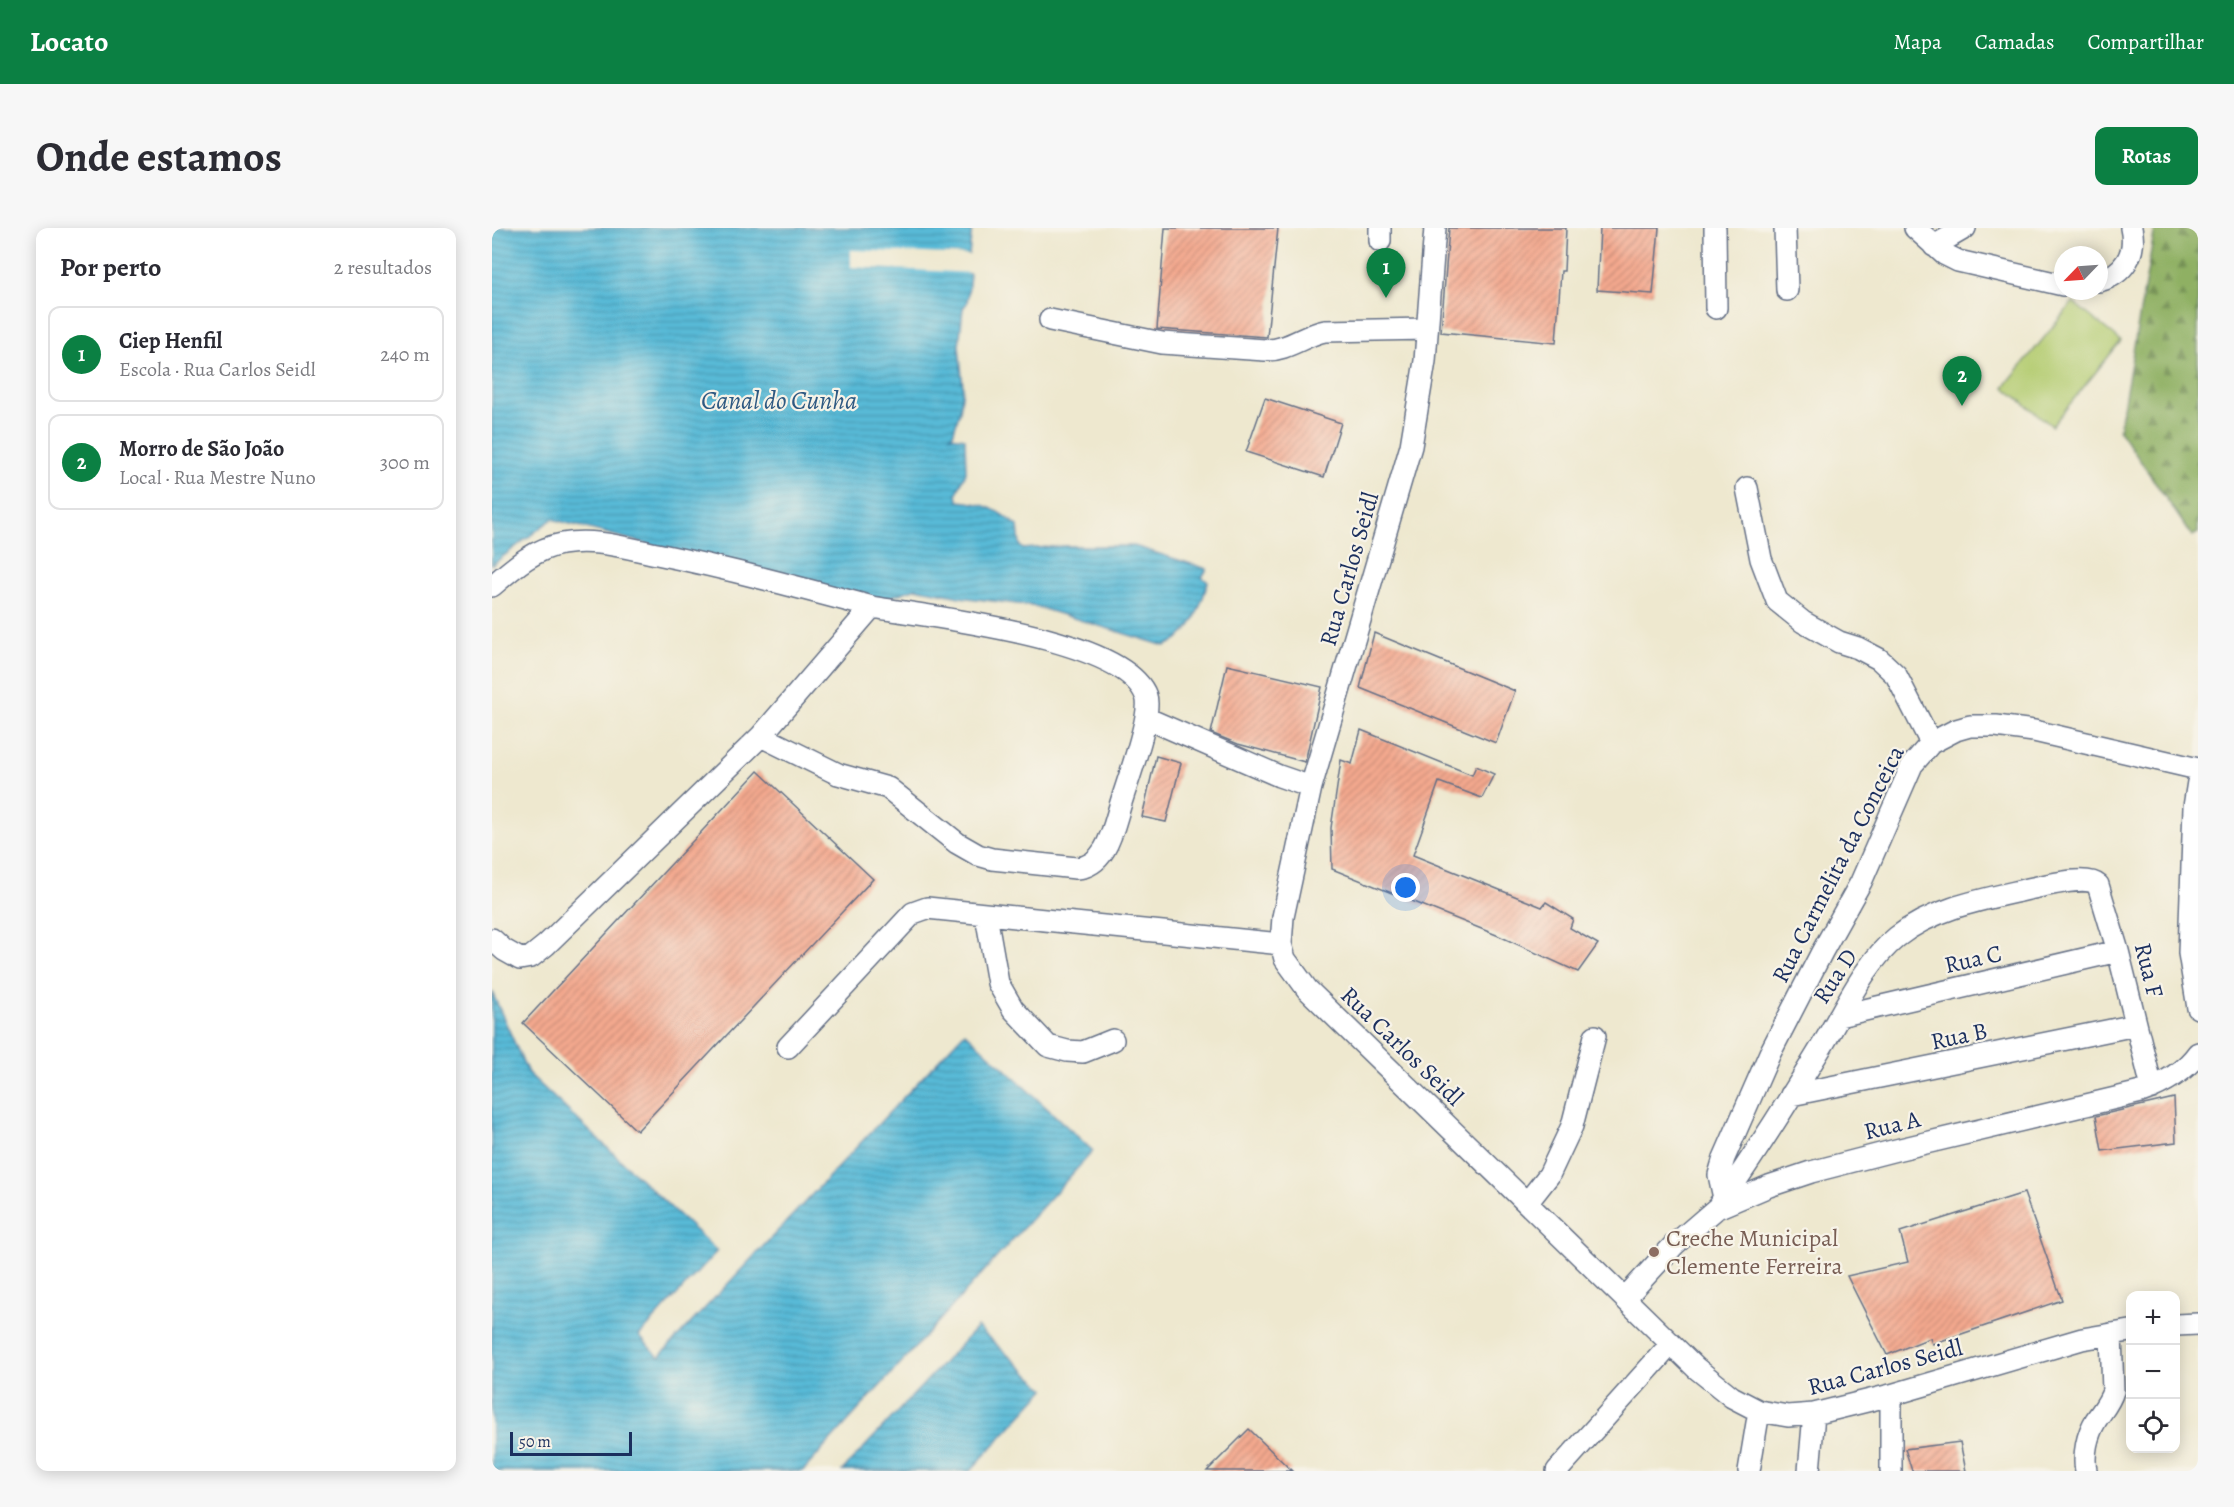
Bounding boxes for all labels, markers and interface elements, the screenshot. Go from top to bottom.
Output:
text: Locato [30,23,108,61]
text: Mapa [1893,28,1942,56]
text: Camadas [1975,28,2054,56]
text: Compartilhar [2087,28,2204,56]
button: Rotas [2095,127,2198,185]
text: Onde estamos [36,128,282,185]
north arrow [2054,246,2108,300]
pin: 1 [1366,248,1406,298]
text: Por perto [60,250,161,285]
text: 2 resultados [334,254,432,281]
text: Ciep Henfil [119,326,222,356]
text: 1 [78,341,85,368]
text: 240 m [380,341,430,368]
text: Escola · Rua Carlos Seidl [119,356,316,383]
pin: 2 [1942,356,1982,406]
water label: Canal do Cunha [701,383,857,418]
text: Morro de São João [119,434,284,464]
text: 2 [77,449,86,476]
text: 300 m [380,449,430,476]
text: Local · Rua Mestre Nuno [119,464,316,491]
street label: Rua Carlos Seidl [1312,488,1386,650]
street label: Rua Carmelita da Conceica [1764,739,1912,988]
your location [1391,873,1420,902]
street label: Rua C [1941,937,2005,981]
street label: Rua F [2127,939,2171,1001]
street label: Rua D [1805,942,1865,1010]
street label: Rua Carlos Seidl [1334,979,1470,1113]
street label: Rua B [1928,1014,1990,1058]
street label: Rua A [1861,1102,1924,1147]
place label: Creche Municipal Clemente Ferreira [1666,1222,1844,1282]
marker: Creche Municipal Clemente Ferreira [1647,1245,1661,1259]
map controls [2126,1291,2180,1453]
button: + [2126,1291,2180,1345]
street label: Rua Carlos Seidl [1804,1331,1966,1403]
button: − [2126,1345,2180,1399]
button: locate [2126,1399,2180,1453]
scale bar [510,1429,632,1456]
text: 50 m [519,1431,551,1453]

